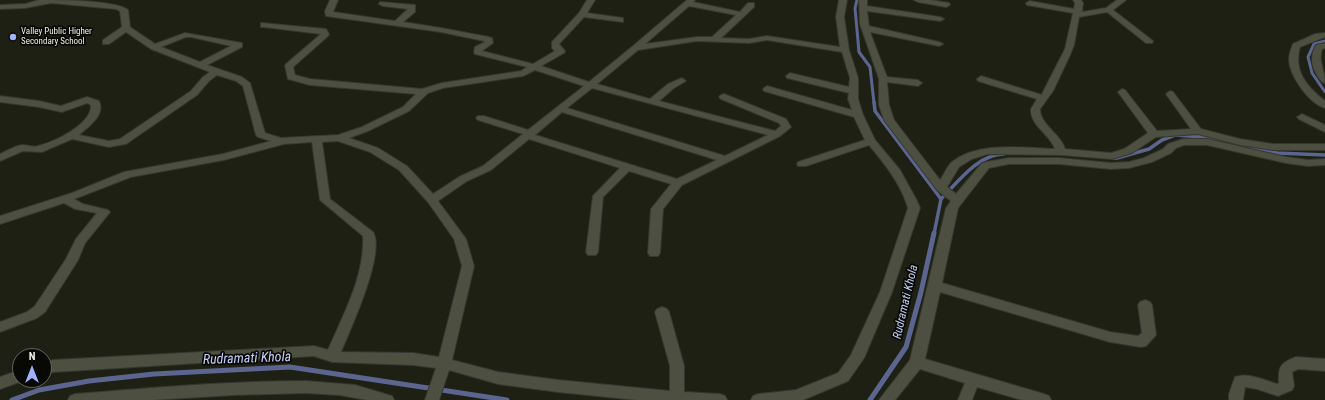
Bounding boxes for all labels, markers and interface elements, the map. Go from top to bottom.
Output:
place label: Valley Public Higher Secondary School [21,27,92,48]
marker: Valley Public Higher Secondary School [8,32,18,42]
water label: Rudramati Khola [890,263,922,341]
north arrow [12,348,52,388]
water label: Rudramati Khola [203,349,291,369]
text: N [29,350,35,363]

